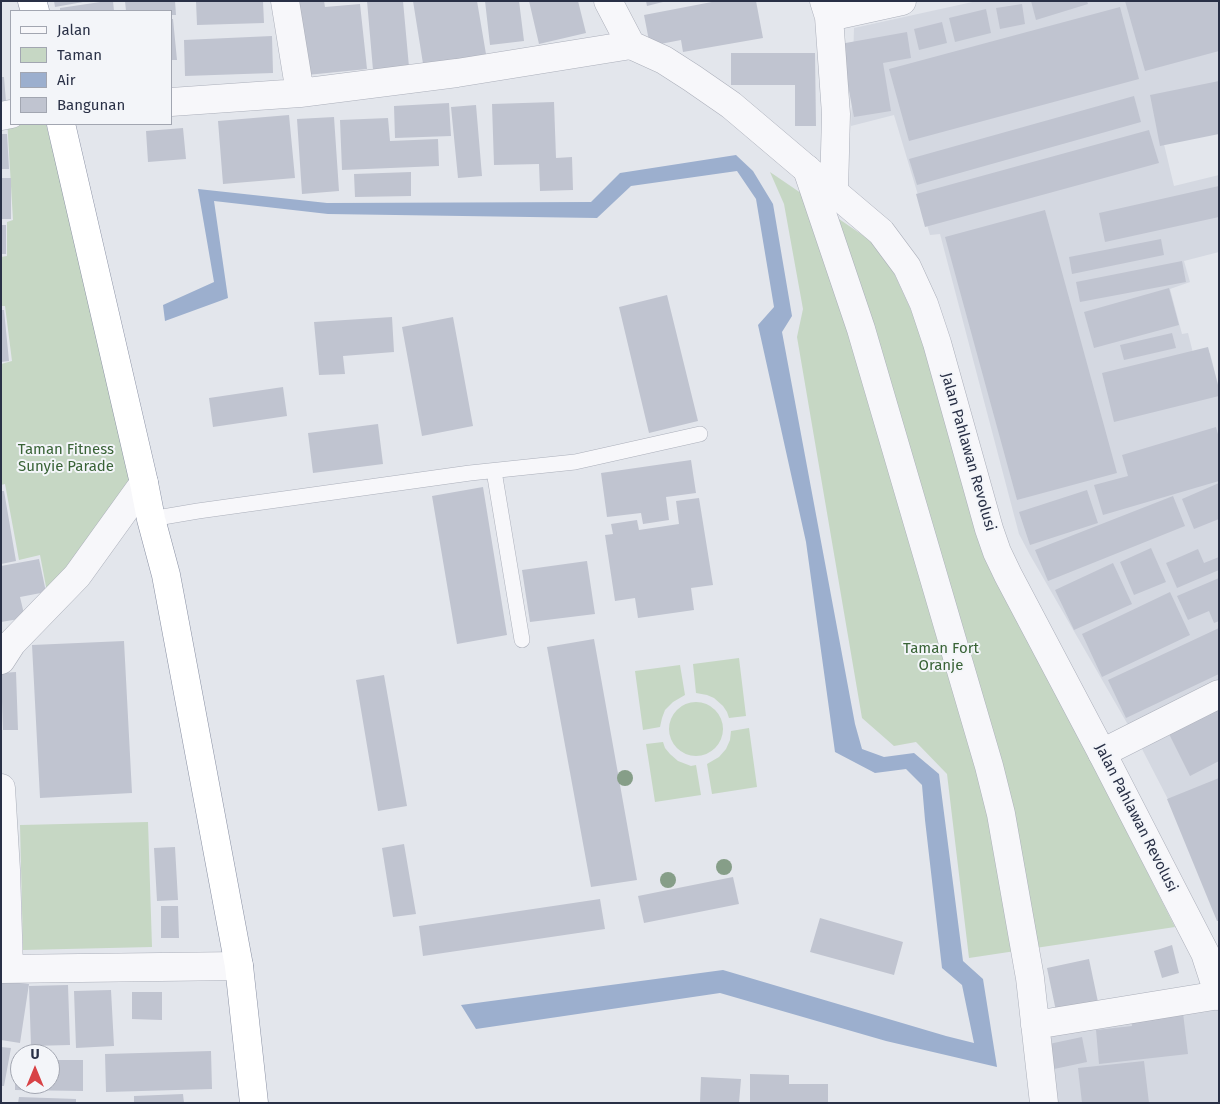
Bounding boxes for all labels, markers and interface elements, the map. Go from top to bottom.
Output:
legend [10,10,172,125]
text: Jalan [57,21,91,39]
text: Taman [57,46,102,64]
text: Air [57,71,76,89]
text: Bangunan [57,96,125,114]
street label: Jalan Pahlawan Revolusi [937,371,999,533]
park label: Taman Fitness Sunyie Parade [18,441,114,476]
park label: Taman Fort Oranje [903,640,979,675]
street label: Jalan Pahlawan Revolusi [1091,741,1181,895]
north arrow [10,1044,60,1094]
text: U [30,1046,40,1063]

